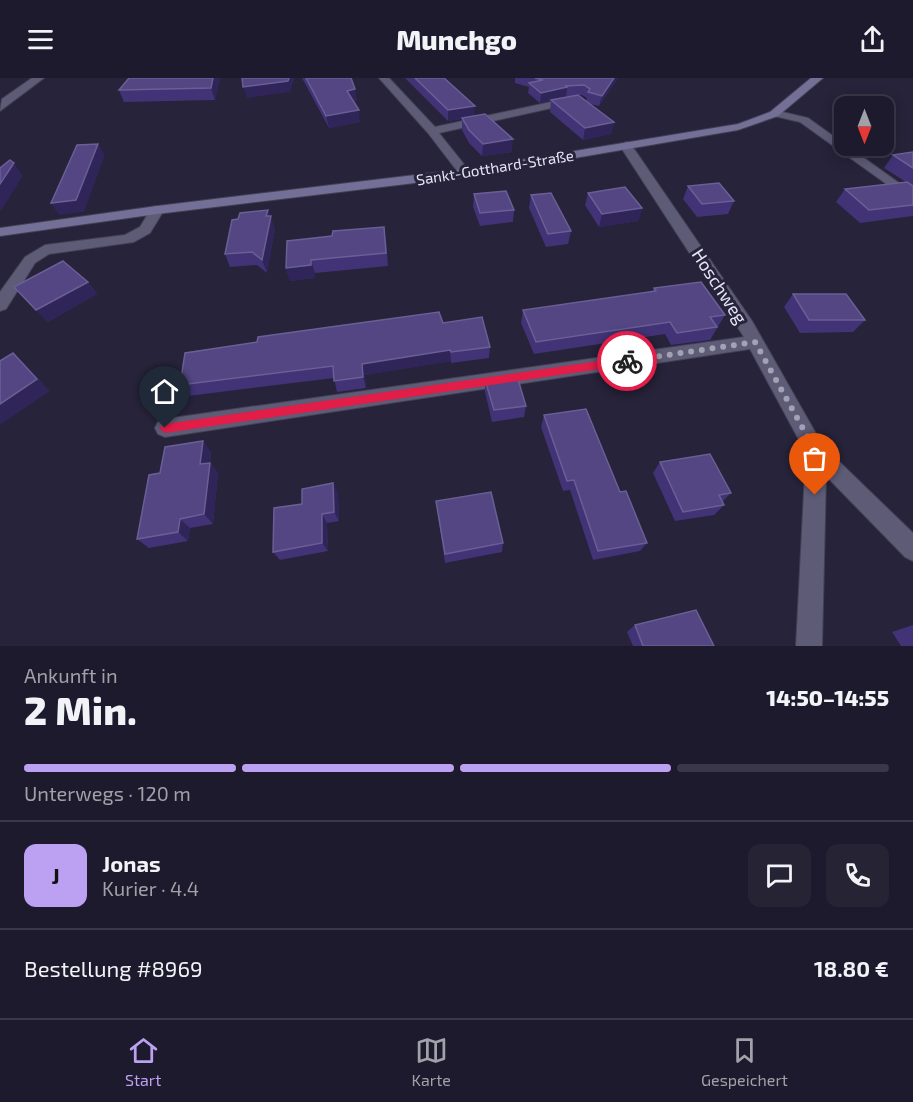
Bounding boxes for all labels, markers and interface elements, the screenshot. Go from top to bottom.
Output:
icon: menu [24,23,57,56]
text: Munchgo [396,23,517,55]
icon: share [856,23,889,56]
north arrow [834,96,894,156]
map controls [834,96,894,156]
street label: Sankt-Gotthard-Straße [415,146,575,188]
street label: Hoschweg [688,244,752,328]
courier [597,331,657,391]
icon: bike [611,345,644,378]
pin [139,366,190,428]
icon: home [148,375,181,408]
pin [789,433,840,495]
icon: bag [798,442,831,475]
text: Ankunft in [24,663,118,687]
text: 14:50–14:55 [766,684,889,710]
text: 2 Min. [24,686,137,733]
text: Unterwegs · 120 m [24,781,191,805]
button: chat [748,844,811,907]
button: phone [826,844,889,907]
text: Jonas [102,850,161,876]
text: J [51,862,60,888]
text: Kurier · 4.4 [102,876,199,900]
text: Bestellung #8969 [24,955,203,981]
text: 18.80 € [814,955,889,981]
tab: Start [125,1034,161,1089]
tab: Karte [412,1034,451,1089]
tab: Gespeichert [701,1034,788,1089]

